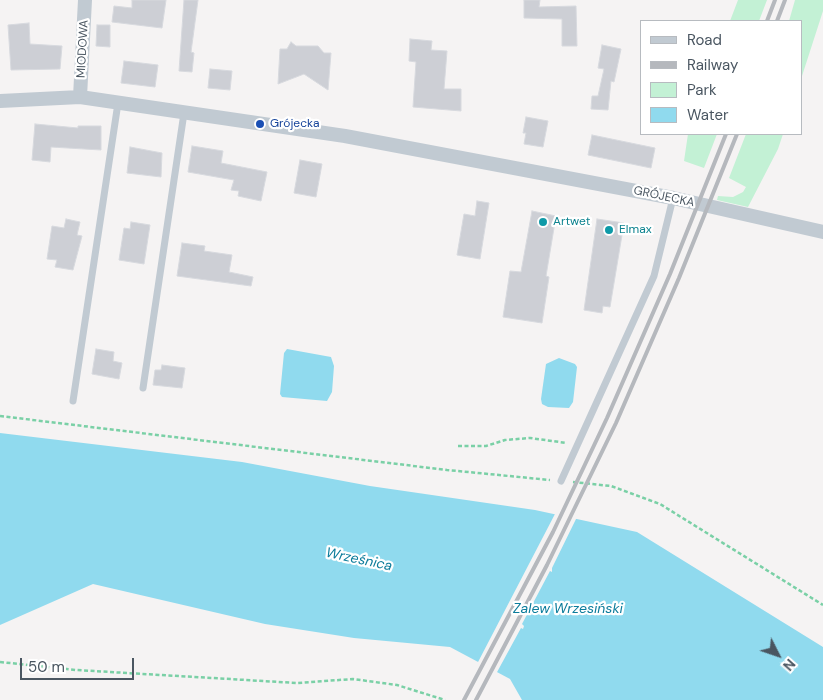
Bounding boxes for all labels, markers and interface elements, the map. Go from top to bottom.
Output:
street label: MIODOWA [74,20,92,78]
legend [640,20,803,135]
text: Road [687,30,722,50]
text: Railway [687,55,738,75]
text: Park [687,80,717,100]
text: Water [687,105,728,125]
place label: Grójecka [270,117,320,131]
marker: Grójecka [254,118,266,130]
street label: GRÓJECKA [632,184,696,210]
place label: Artwet [553,215,590,229]
marker: Artwet [537,216,549,228]
place label: Elmax [619,223,652,237]
marker: Elmax [603,224,615,236]
water label: Wrześnica [324,545,394,575]
water label: Zalew Wrzesiński [513,601,623,617]
north arrow [753,630,803,680]
scale bar [22,648,136,680]
text: N [779,655,799,675]
text: 50 m [28,657,65,677]

